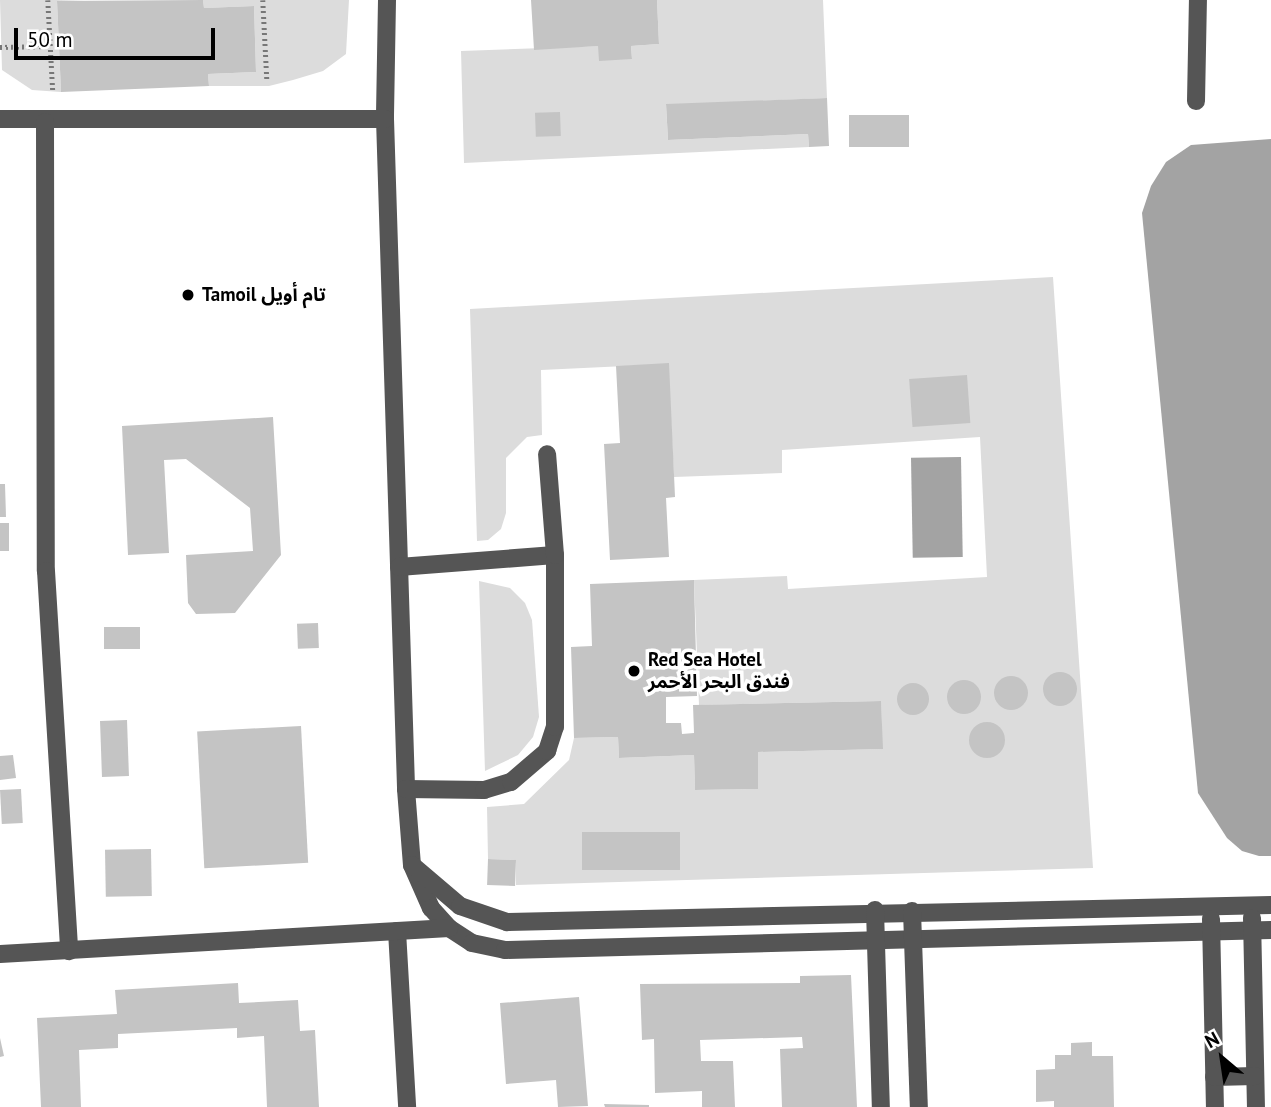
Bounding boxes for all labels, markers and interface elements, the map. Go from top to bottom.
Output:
scale bar [18,14,219,58]
text: 50 m [27,26,73,53]
place label: Tamoil تام أويل [202,284,326,306]
marker: Tamoil تام أويل [180,287,196,303]
place label: Red Sea Hotel فندق البحر الأحمر [648,649,790,693]
marker: Red Sea Hotel فندق البحر الأحمر [626,663,642,679]
north arrow [1187,1023,1257,1093]
text: N [1201,1026,1223,1053]

